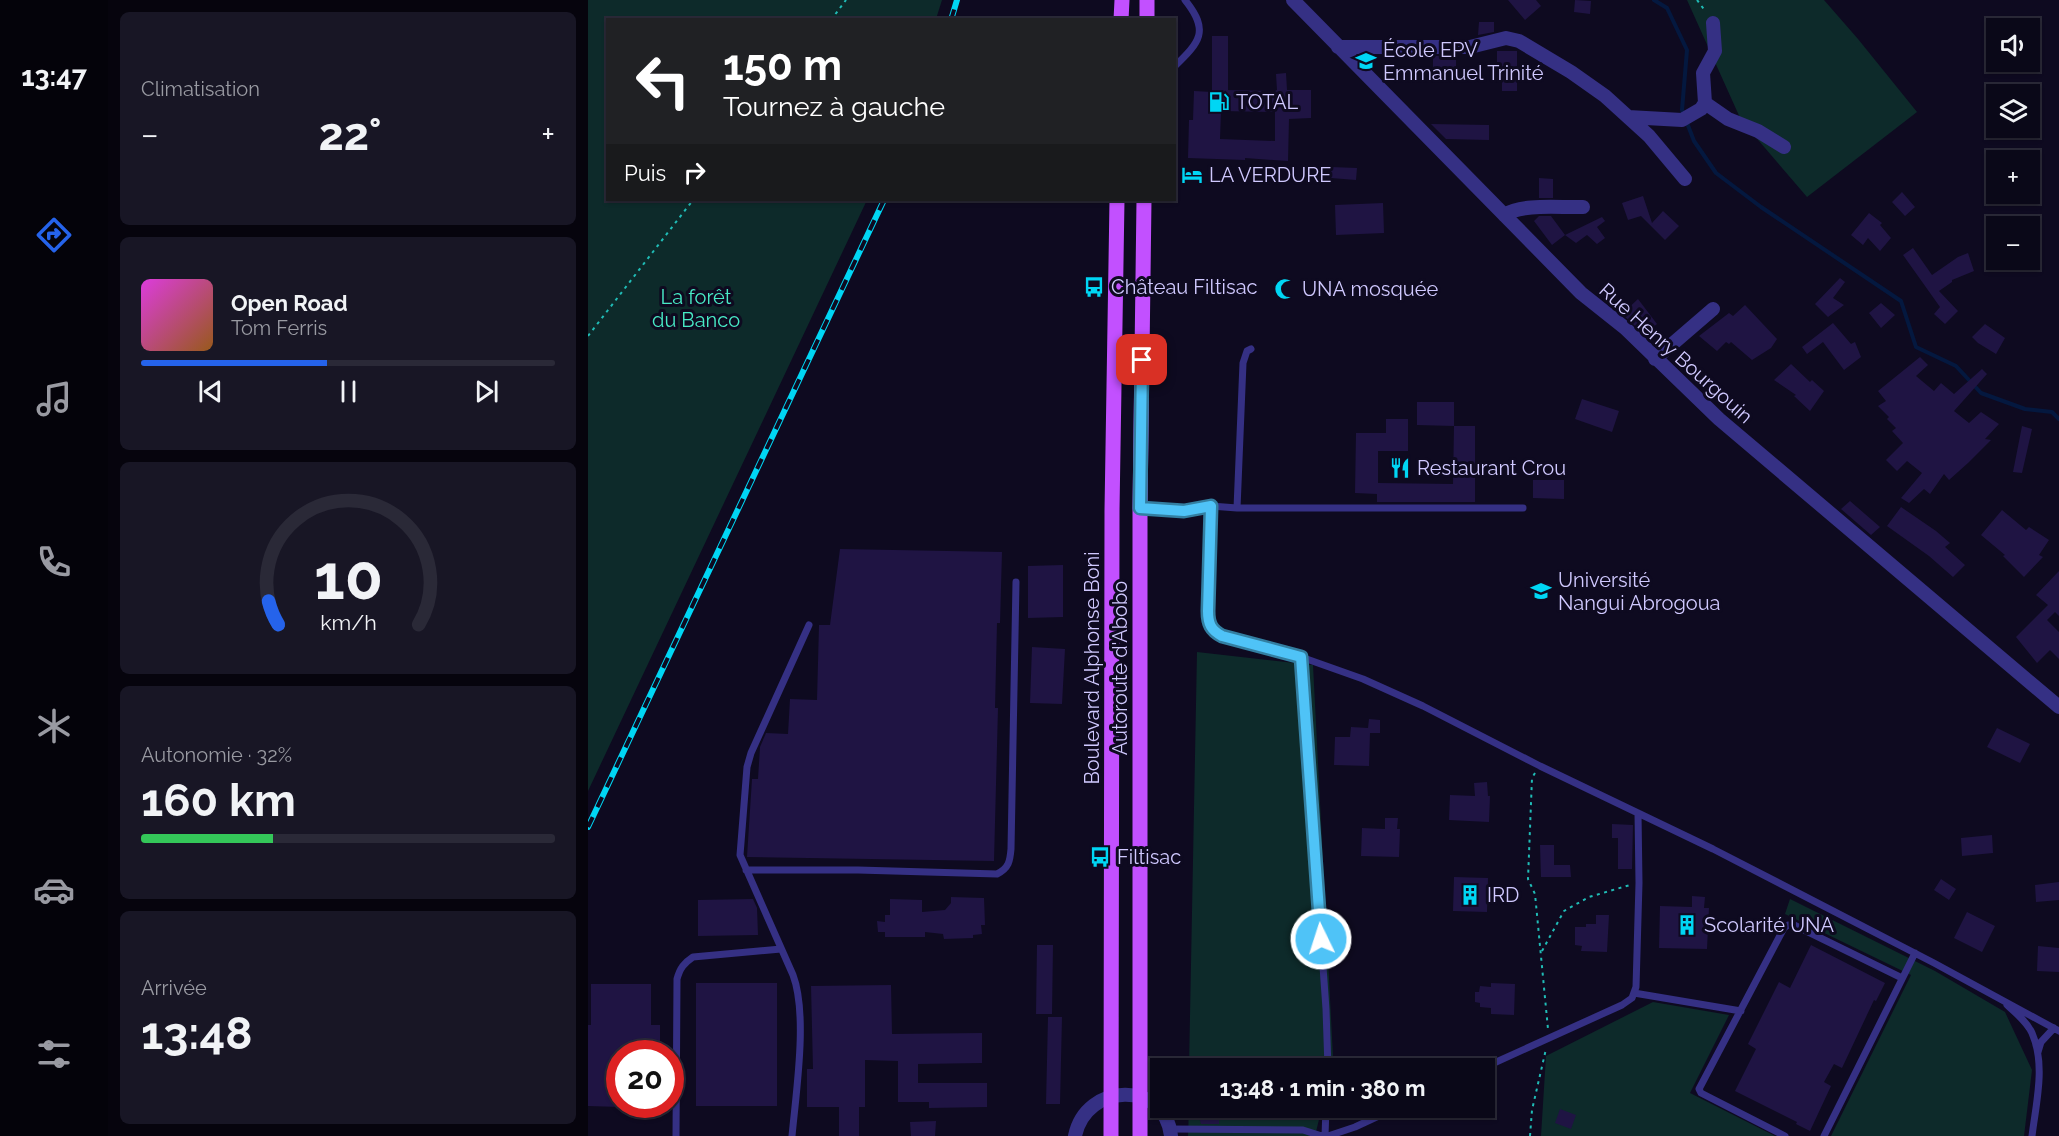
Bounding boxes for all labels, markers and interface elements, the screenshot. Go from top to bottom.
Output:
map controls [1986,18,2040,270]
button: sound [1986,18,2040,72]
place label: École EPV Emmanuel Trinité [1383,38,1544,85]
text: 150 m [723,41,842,90]
icon: left [624,42,702,120]
school or university icon: École EPV Emmanuel Trinité [1354,49,1378,73]
text: 13:47 [21,61,87,92]
text: Climatisation [141,77,260,101]
button: layers [1986,84,2040,138]
fuel station icon: TOTAL [1207,90,1231,114]
place label: TOTAL [1236,90,1299,114]
text: Tournez à gauche [723,91,945,122]
text: 22° [318,108,382,161]
text: − [141,115,159,154]
text: + [541,115,555,154]
button: + [1986,150,2040,204]
icon: right [678,156,711,189]
text: Puis [624,160,666,186]
hotel icon: LA VERDURE [1180,163,1204,187]
place label: LA VERDURE [1209,163,1331,187]
icon: directions [33,214,75,256]
button: − [1986,216,2040,270]
bus stop icon: Château Filtisac [1082,275,1106,299]
place label: Château Filtisac [1111,275,1258,299]
mosque icon: UNA mosquée [1273,277,1297,301]
place label: UNA mosquée [1302,277,1438,301]
street label: Rue Henry Bourgouin [1594,278,1758,428]
park label: La forêt du Banco [652,285,740,332]
text: Open Road [231,290,348,316]
text: Tom Ferris [231,316,327,340]
pin [1116,334,1167,385]
icon: arrive [1125,343,1158,376]
icon: previous [194,375,227,408]
icon: pause [332,375,365,408]
icon: next [470,375,503,408]
icon: music [33,378,75,420]
restaurant icon: Restaurant Crou [1388,456,1412,480]
place label: Restaurant Crou [1417,456,1566,480]
text: 10 [313,540,383,614]
icon: phone [33,541,75,583]
street label: Boulevard Alphonse Boni [1080,551,1104,785]
place label: Université Nangui Abrogoua [1558,568,1720,615]
school or university icon: Université Nangui Abrogoua [1529,579,1553,603]
street label: Autoroute d'Abobo [1108,581,1132,755]
text: km/h [320,610,376,635]
icon: climate [33,705,75,747]
text: Autonomie · 32% [141,743,292,767]
text: 160 km [141,774,296,827]
bus stop icon: Filtisac [1088,845,1112,869]
place label: Filtisac [1117,845,1181,869]
icon: car [33,869,75,911]
building icon: IRD [1458,883,1482,907]
place label: IRD [1487,883,1519,907]
position arrow [1289,907,1353,971]
building icon: Scolarité UNA [1675,913,1699,937]
place label: Scolarité UNA [1704,913,1835,937]
text: Arrivée [141,976,207,1000]
text: 13:48 [141,1007,252,1060]
icon: filters [33,1033,75,1075]
speed limit sign: 20 [606,1040,684,1118]
text: 13:48 · 1 min · 380 m [1220,1075,1425,1101]

